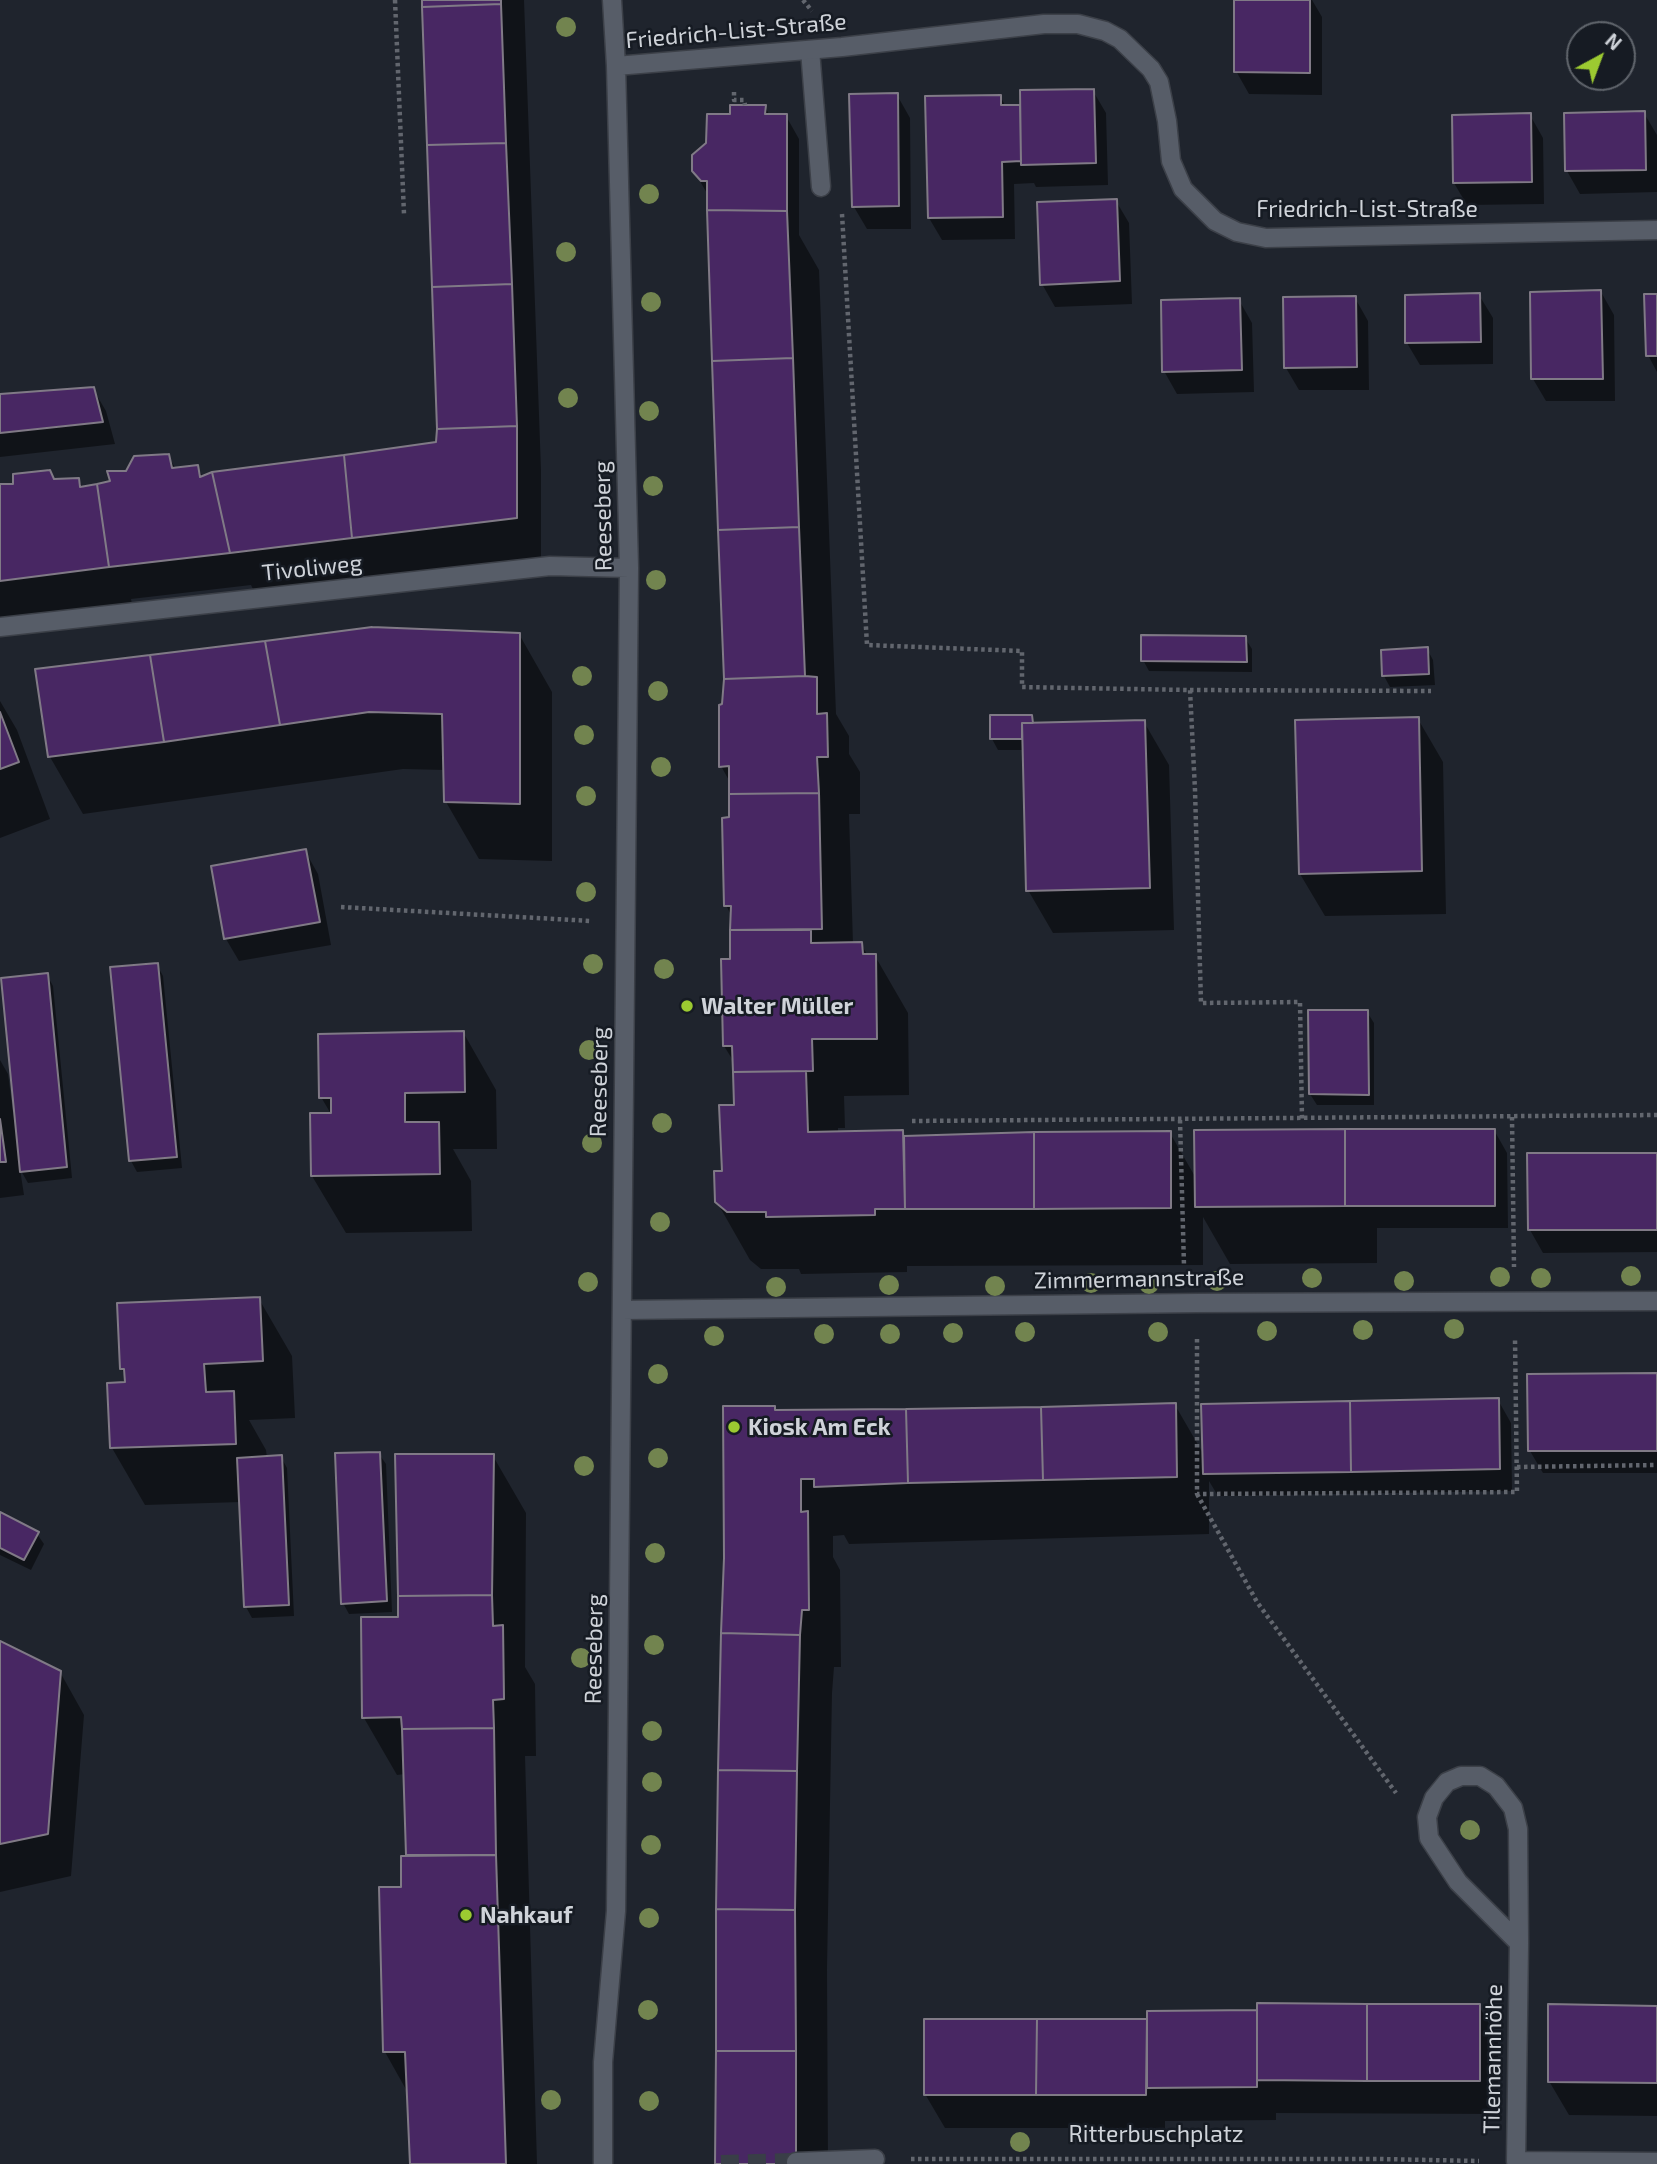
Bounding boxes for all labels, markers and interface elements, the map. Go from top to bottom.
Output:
street label: Friedrich-List-Straße [624,8,848,54]
north arrow [1566,21,1636,91]
text: N [1601,28,1627,54]
street label: Friedrich-List-Straße [1256,195,1478,223]
street label: Reeseberg [588,461,618,571]
street label: Tivoliweg [260,549,364,587]
place label: Walter Müller [701,992,853,1020]
marker: Walter Müller [679,998,695,1014]
street label: Reeseberg [584,1027,614,1137]
street label: Zimmermannstraße [1034,1263,1244,1295]
place label: Kiosk Am Eck [748,1413,891,1441]
marker: Kiosk Am Eck [726,1419,742,1435]
street label: Reeseberg [579,1594,609,1704]
place label: Nahkauf [480,1901,572,1929]
marker: Nahkauf [458,1907,474,1923]
street label: Tilemannhöhe [1478,1984,1508,2134]
street label: Ritterbuschplatz [1069,2120,1243,2148]

